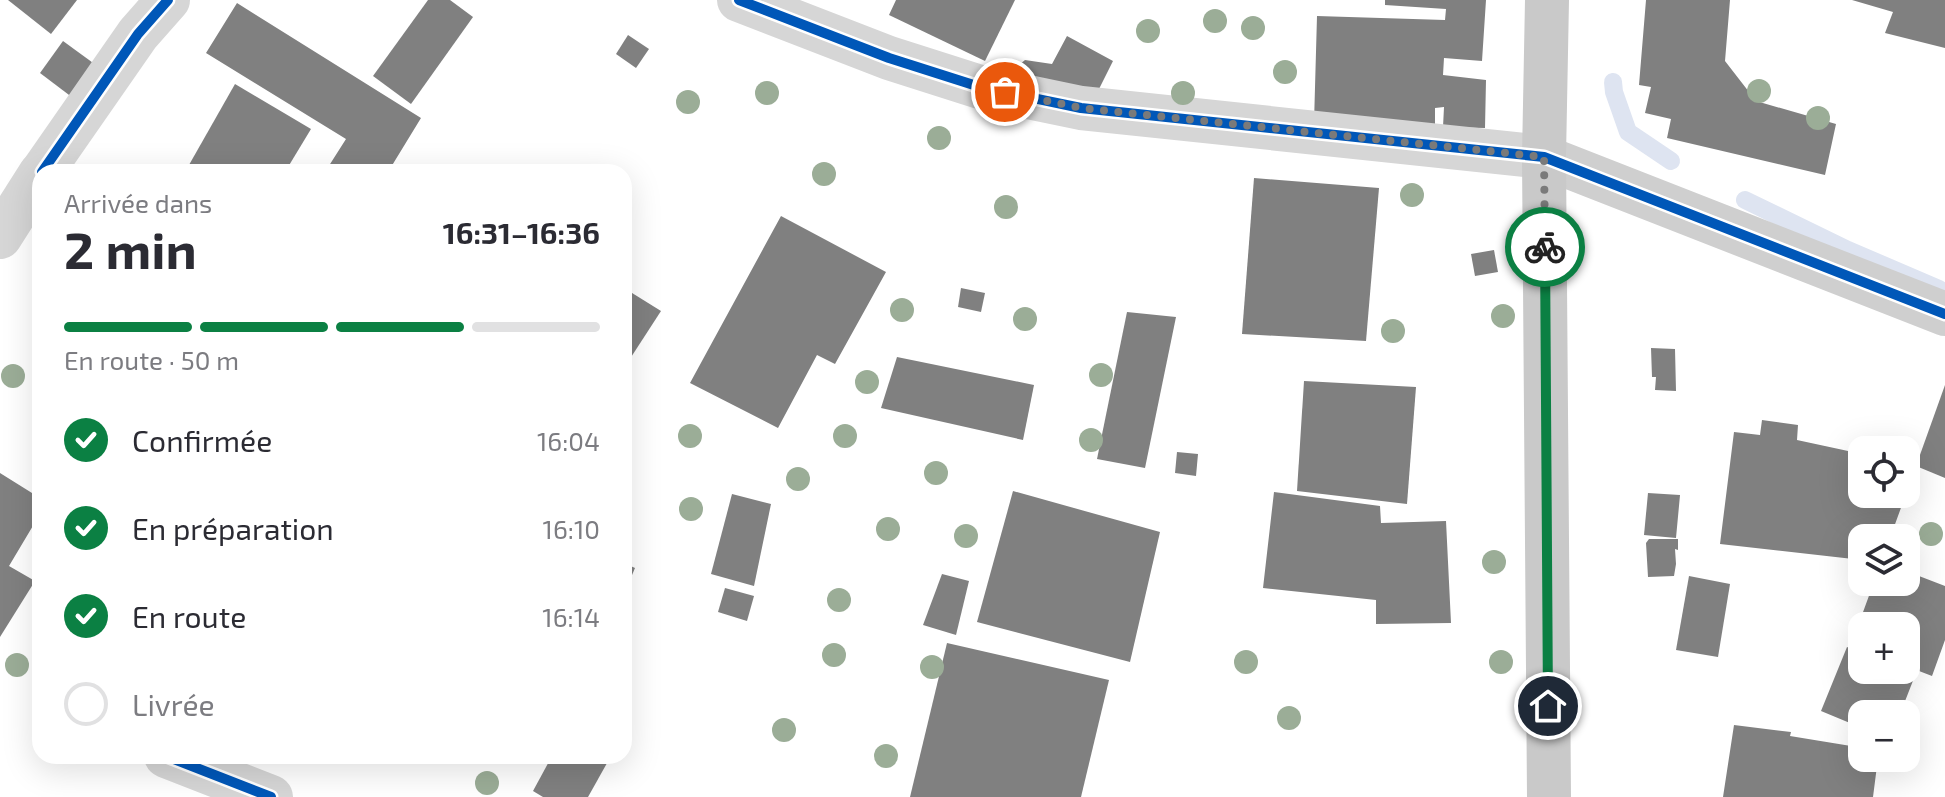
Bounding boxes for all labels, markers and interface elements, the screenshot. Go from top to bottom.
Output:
pin [971,58,1039,126]
icon: bag [983,70,1027,114]
text: Arrivée dans [64,187,212,218]
courier [1505,207,1585,287]
text: 16:31–16:36 [443,214,600,250]
text: 2 min [64,217,197,279]
icon: bike [1523,225,1567,269]
text: En route · 50 m [64,344,239,375]
icon: check [64,418,108,462]
text: Confirmée [132,422,272,458]
text: 16:04 [537,425,600,456]
map controls [1848,436,1920,772]
button: locate [1848,436,1920,508]
icon: check [64,506,108,550]
text: En préparation [132,510,334,546]
text: 16:10 [543,513,600,544]
button: layers [1848,524,1920,596]
icon: check [64,594,108,638]
text: En route [132,598,246,634]
text: 16:14 [542,601,600,632]
button: + [1848,612,1920,684]
pin [1514,672,1582,740]
icon: home [1526,684,1570,728]
text: Livrée [132,686,215,722]
button: − [1848,700,1920,772]

